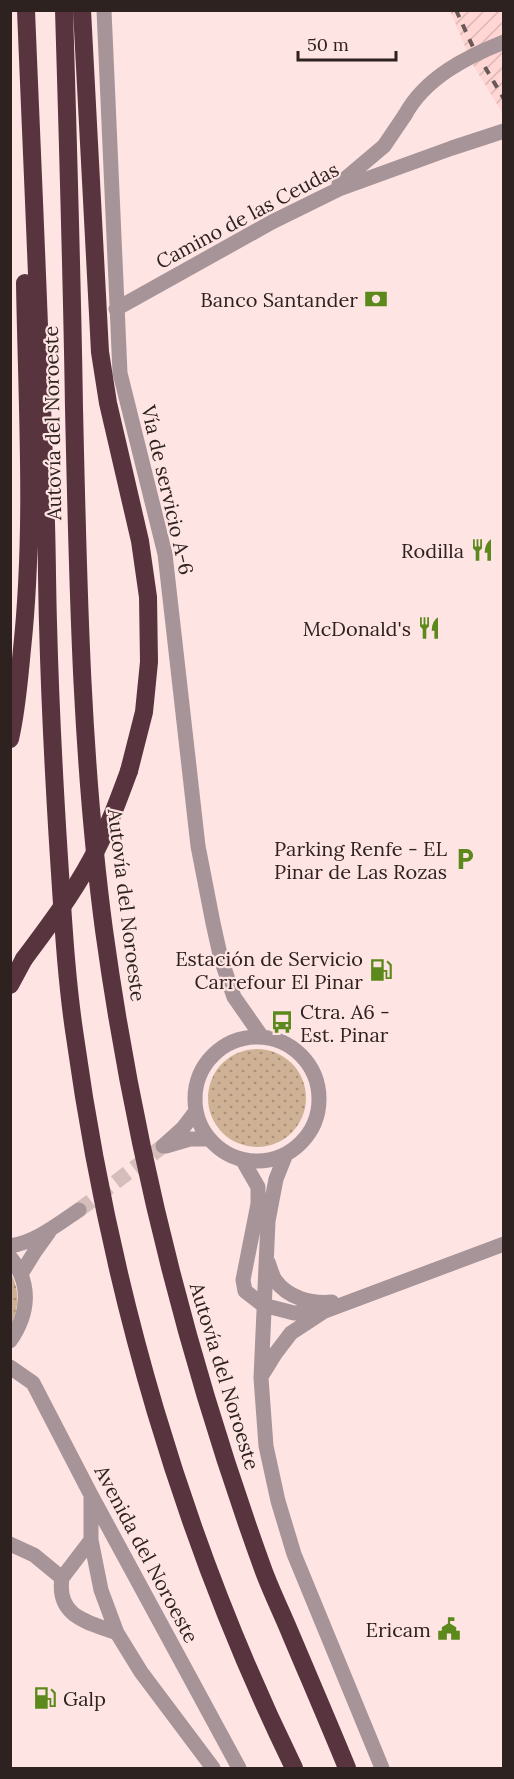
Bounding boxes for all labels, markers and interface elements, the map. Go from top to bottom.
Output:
scale bar [298,24,396,62]
text: 50 m [307,33,349,56]
street label: Camino de las Ceudas [151,156,343,274]
bank icon: Banco Santander [363,286,389,312]
place label: Banco Santander [200,287,358,312]
street label: Autovía del Noroeste [38,326,66,521]
street label: Vía de servicio A-6 [136,402,200,577]
restaurant icon: Rodilla [469,537,495,563]
place label: Rodilla [401,538,464,563]
restaurant icon: McDonald's [416,615,442,641]
place label: McDonald's [303,616,411,641]
street label: Autovía del Noroeste [103,806,151,1003]
place label: Parking Renfe - EL Pinar de Las Rozas [274,836,447,884]
parking icon: Parking Renfe - EL Pinar de Las Rozas [452,846,478,872]
place label: Estación de Servicio Carrefour El Pinar [175,946,363,994]
fuel station icon: Estación de Servicio Carrefour El Pinar [368,957,394,983]
place label: Ctra. A6 - Est. Pinar [300,999,390,1047]
bus stop icon: Ctra. A6 - Est. Pinar [269,1009,295,1035]
street label: Autovía del Noroeste [184,1279,265,1473]
street label: Avenida del Noroeste [89,1460,204,1647]
public building icon: Ericam [436,1616,462,1642]
place label: Ericam [365,1617,431,1642]
fuel station icon: Galp [32,1685,58,1711]
place label: Galp [63,1686,106,1711]

